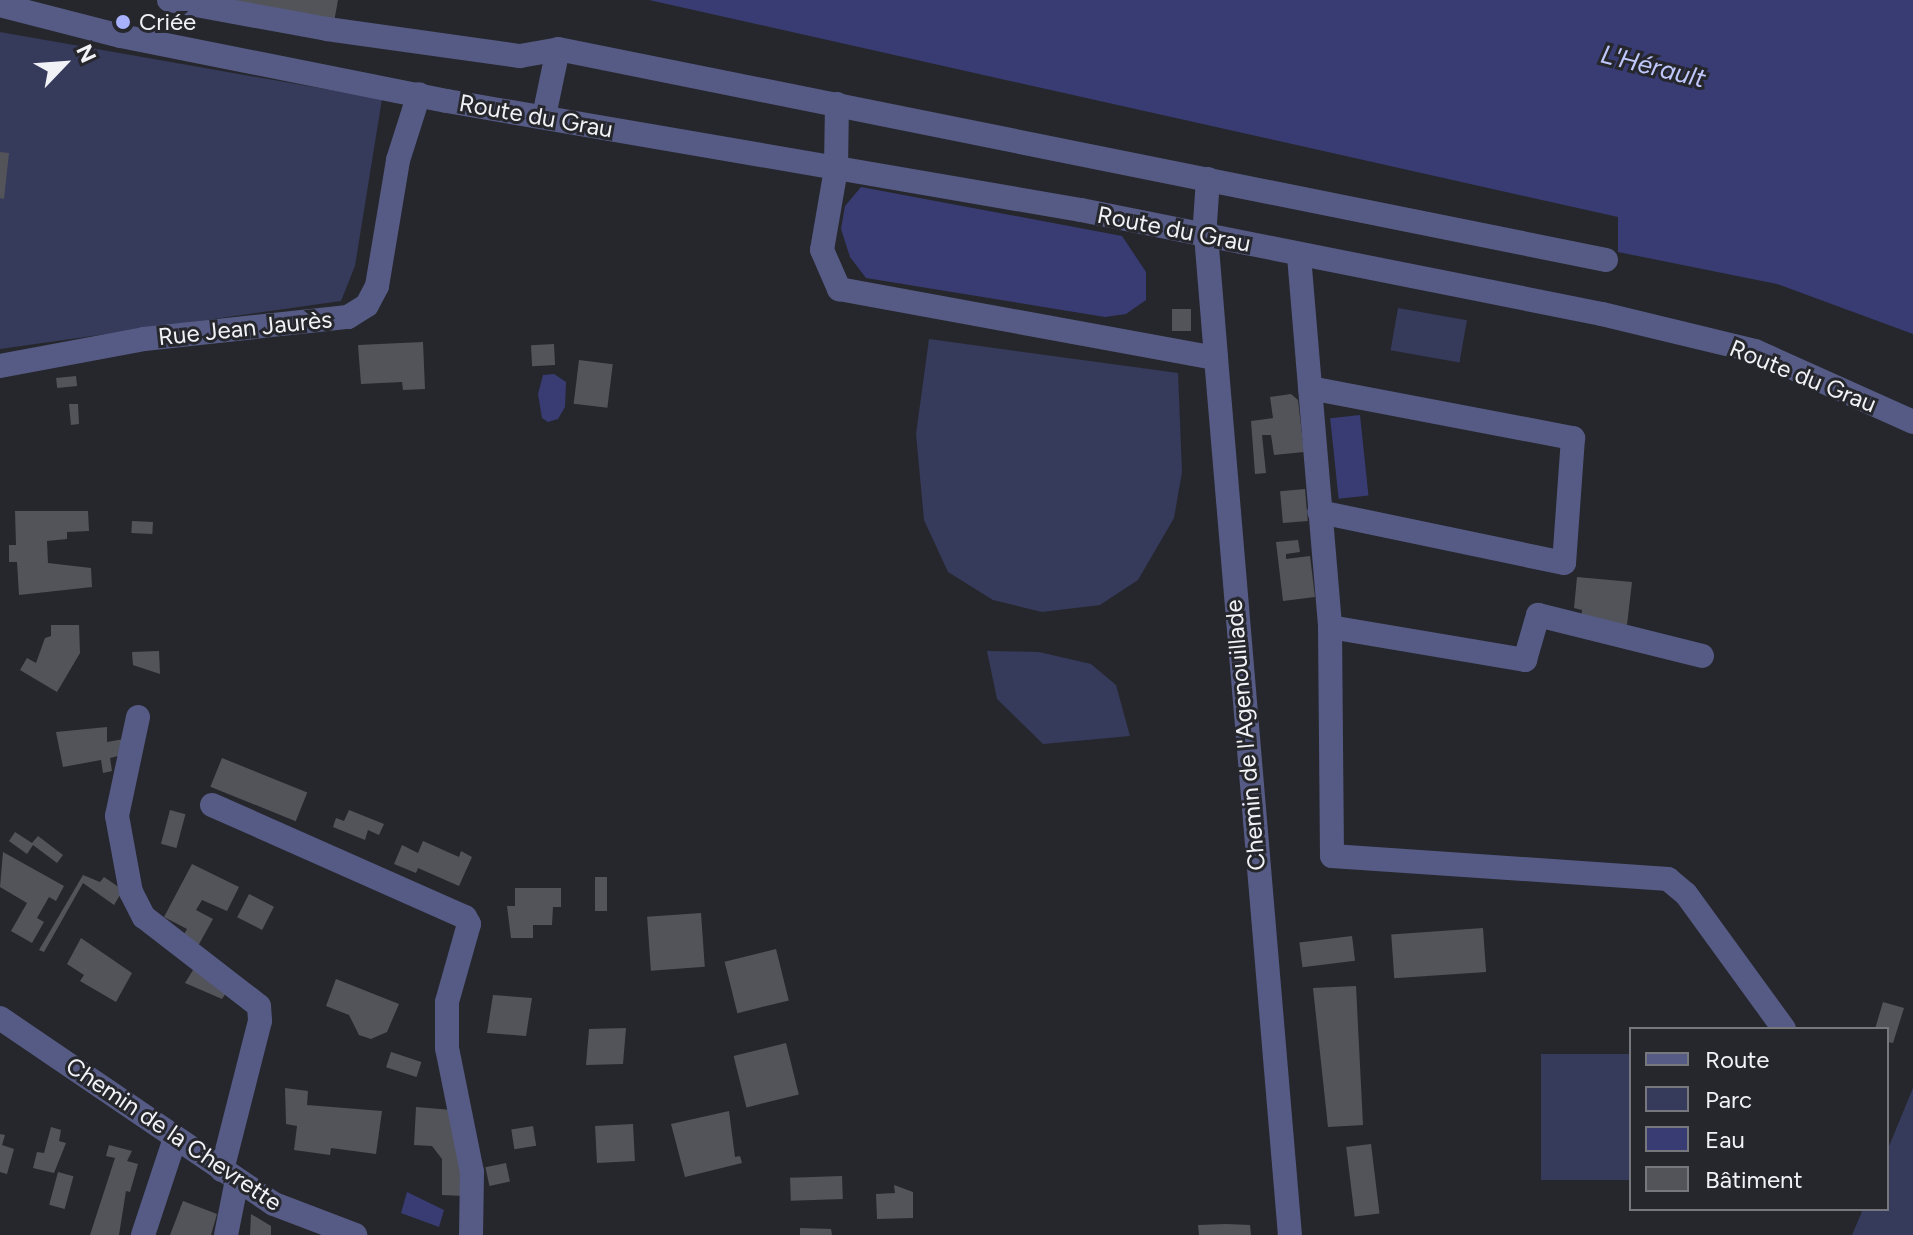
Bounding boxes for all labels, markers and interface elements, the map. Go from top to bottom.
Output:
place label: Criée [139,8,196,36]
marker: Criée [114,13,132,31]
north arrow [24,24,104,104]
water label: L'Hérault [1597,39,1709,95]
text: N [70,40,102,67]
street label: Route du Grau [457,88,615,144]
street label: Route du Grau [1095,200,1253,258]
street label: Rue Jean Jaurès [157,305,333,351]
street label: Route du Grau [1725,333,1881,419]
street label: Chemin de l'Agenouillade [1219,598,1271,872]
legend [1629,1027,1889,1211]
text: Route [1705,1045,1769,1074]
street label: Chemin de la Chevrette [61,1051,287,1217]
text: Parc [1705,1085,1752,1114]
text: Eau [1705,1125,1745,1154]
text: Bâtiment [1705,1165,1803,1194]

